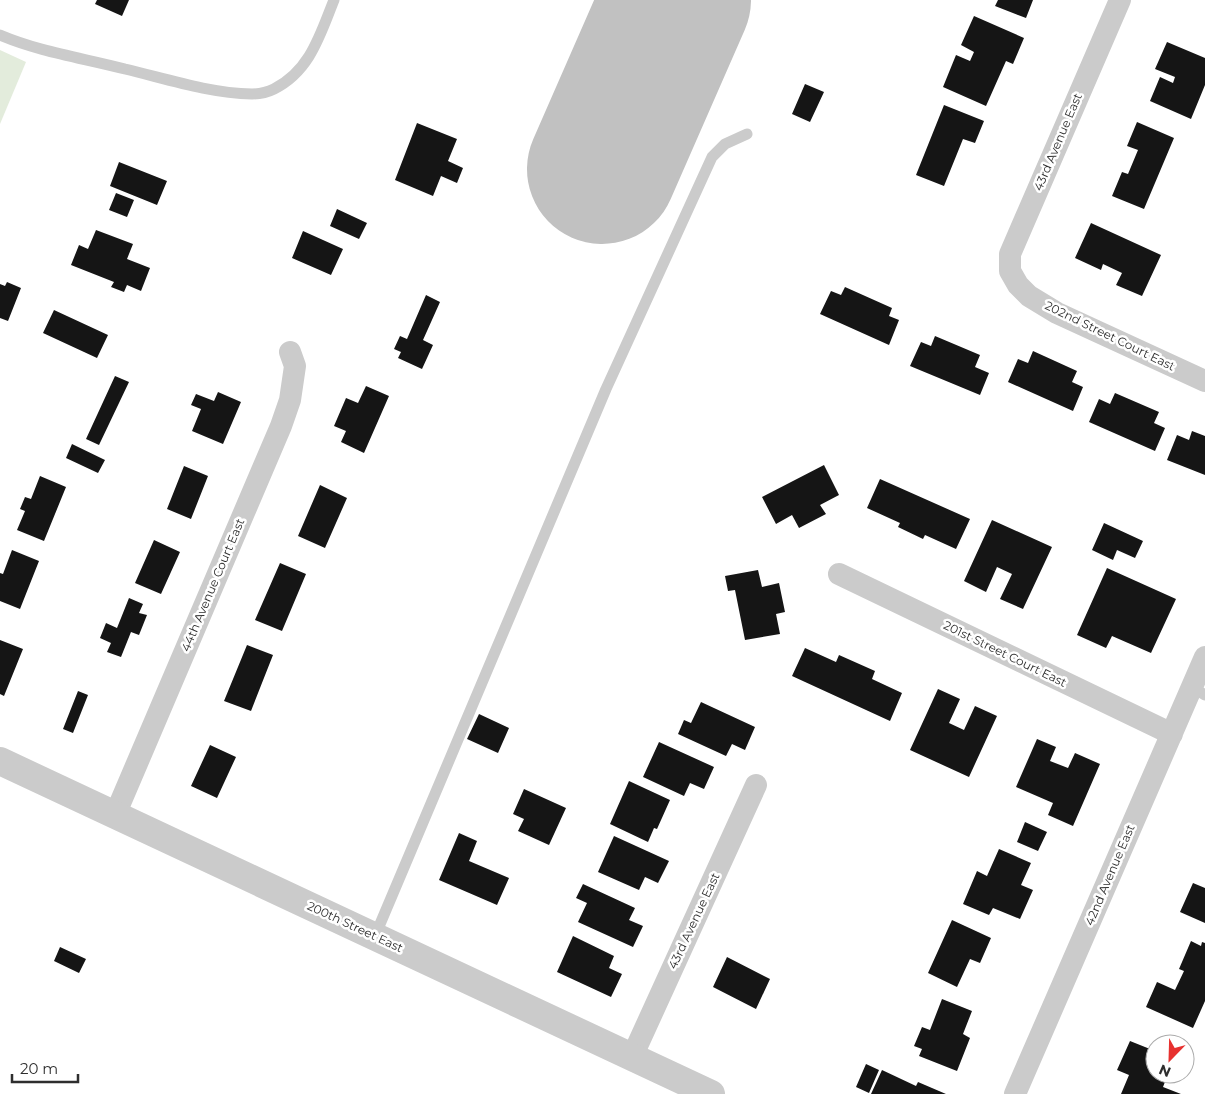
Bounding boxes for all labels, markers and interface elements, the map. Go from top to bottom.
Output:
street label: 43rd Avenue East [1030,91,1085,193]
street label: 202nd Street Court East [1043,297,1178,374]
street label: 44th Avenue Court East [178,516,247,654]
street label: 201st Street Court East [941,617,1069,690]
street label: 42nd Avenue East [1081,822,1138,928]
street label: 43rd Avenue East [665,870,723,971]
street label: 200th Street East [305,898,406,955]
north arrow [1145,1034,1195,1084]
scale bar [12,1052,79,1084]
text: 20 m [20,1059,58,1078]
text: N [1156,1060,1174,1081]

